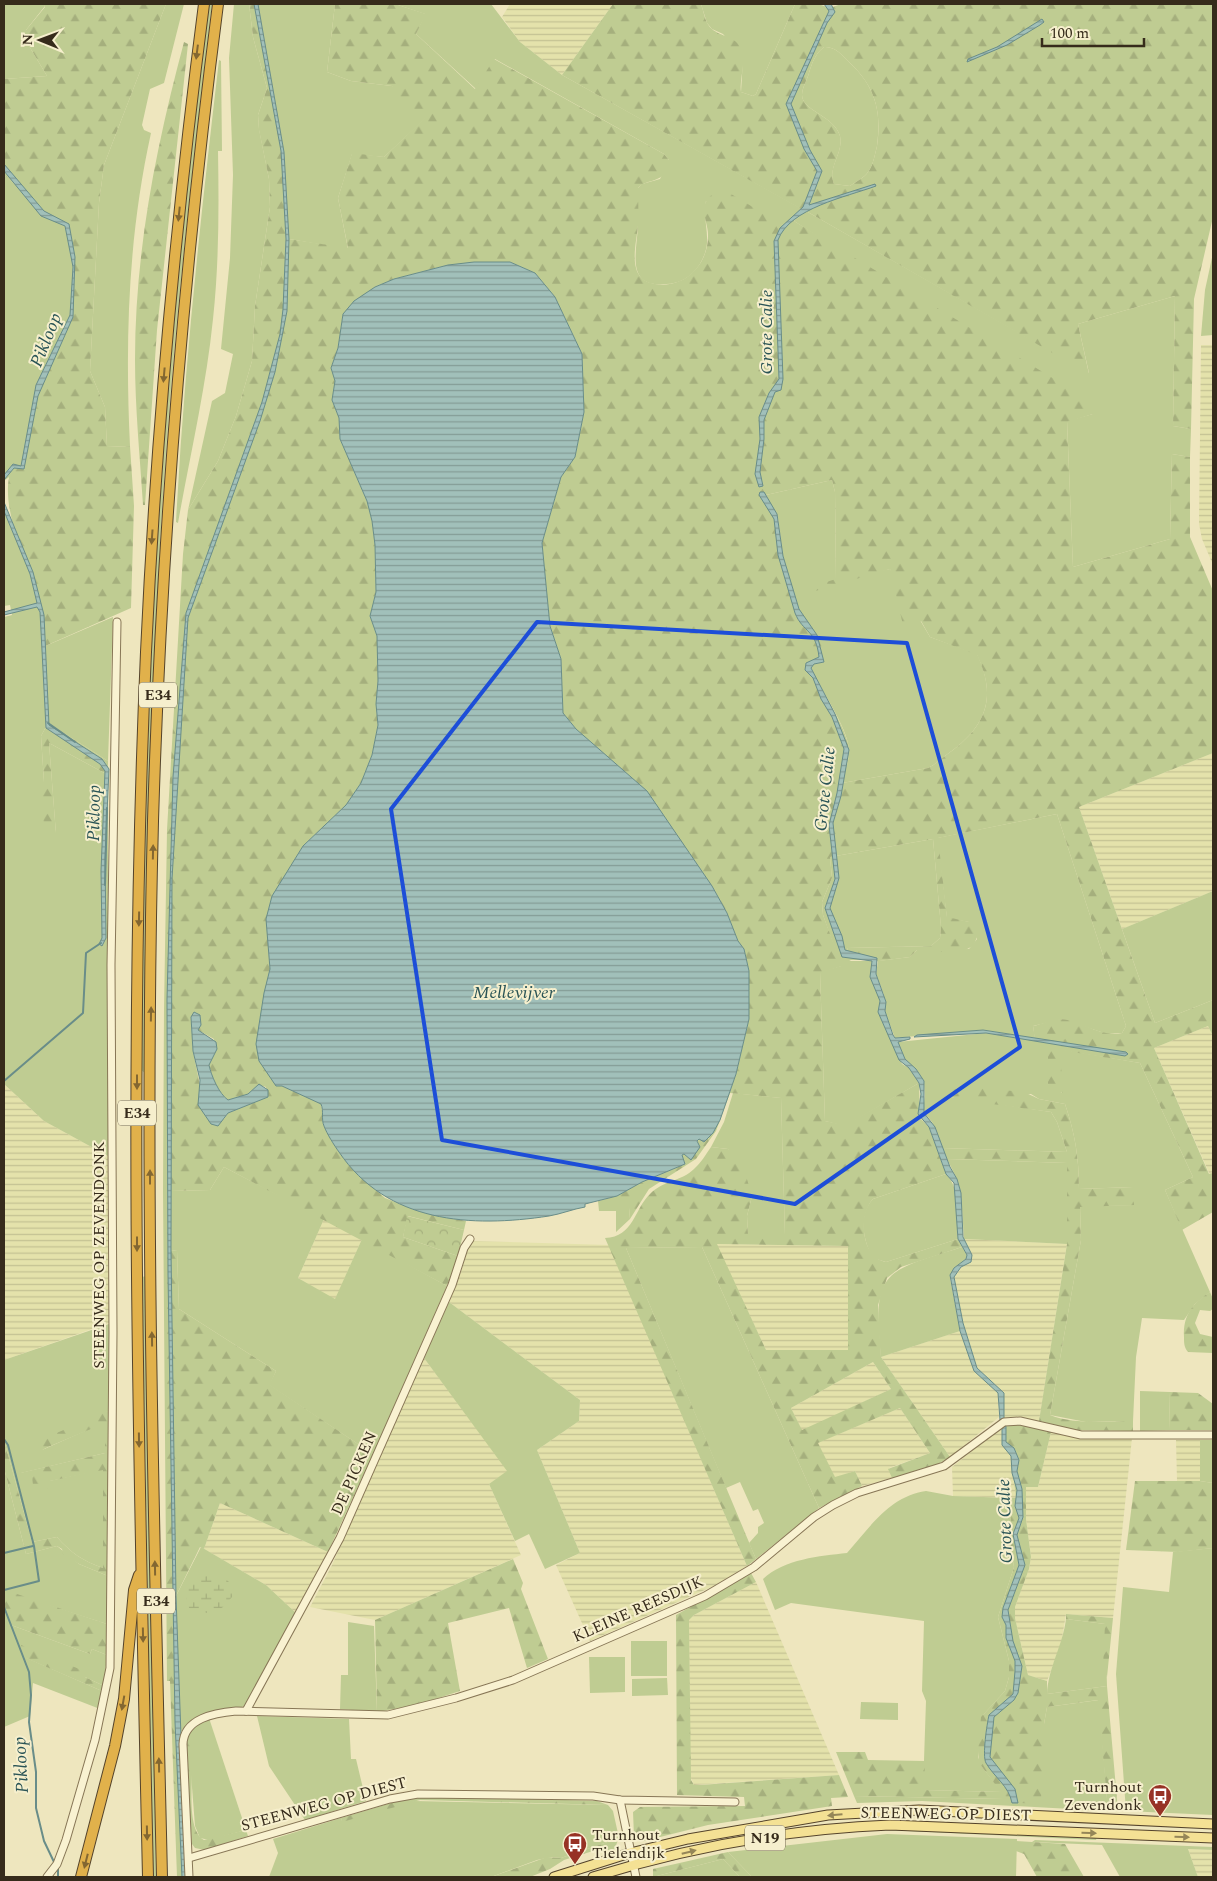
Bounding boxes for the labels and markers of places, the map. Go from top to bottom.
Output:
place label: Turnhout Zevendonk [1064,1775,1142,1817]
bus stop icon: Turnhout Zevendonk [1147,1783,1173,1817]
place label: Turnhout Tielendijk [592,1823,665,1865]
bus stop icon: Turnhout Tielendijk [562,1831,588,1865]

